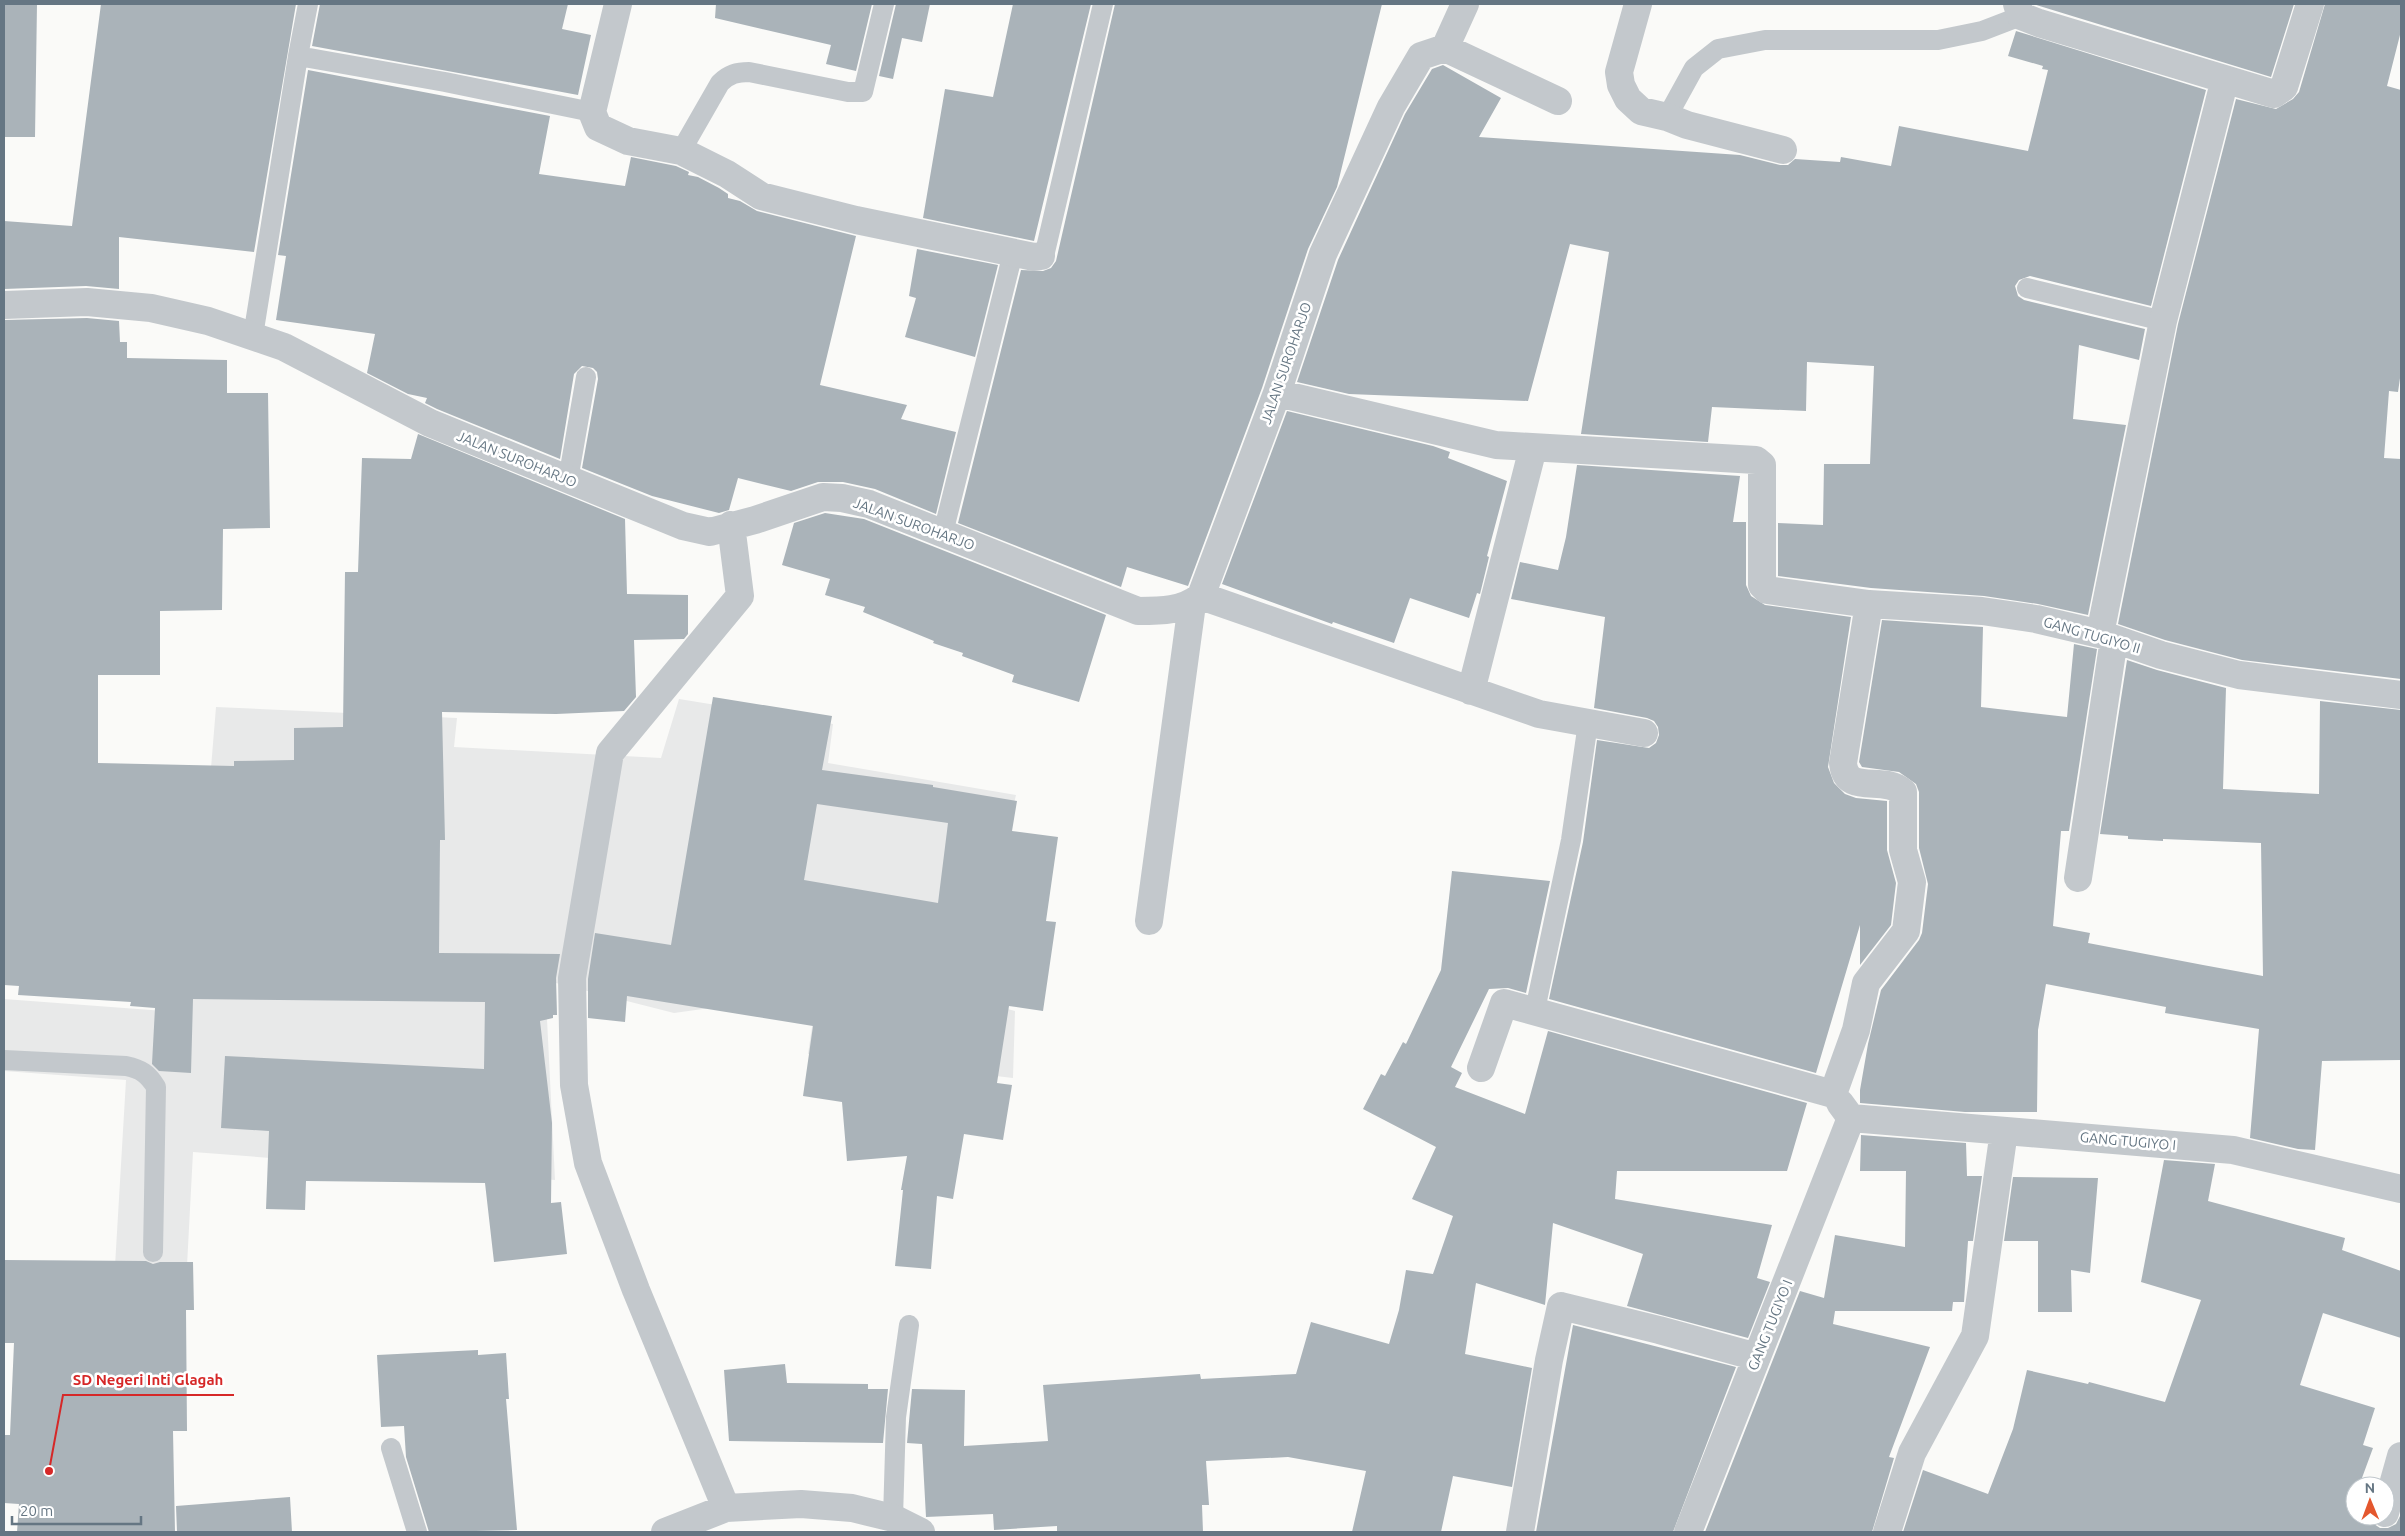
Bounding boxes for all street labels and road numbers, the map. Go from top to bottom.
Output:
street label: JALAN SUROHARJO [1258,300,1314,426]
street label: JALAN SUROHARJO [455,428,579,490]
street label: JALAN SUROHARJO [851,495,977,553]
street label: GANG TUGIYO II [2042,614,2142,656]
street label: GANG TUGIYO I [2079,1129,2177,1153]
street label: GANG TUGIYO I [1745,1277,1795,1373]

